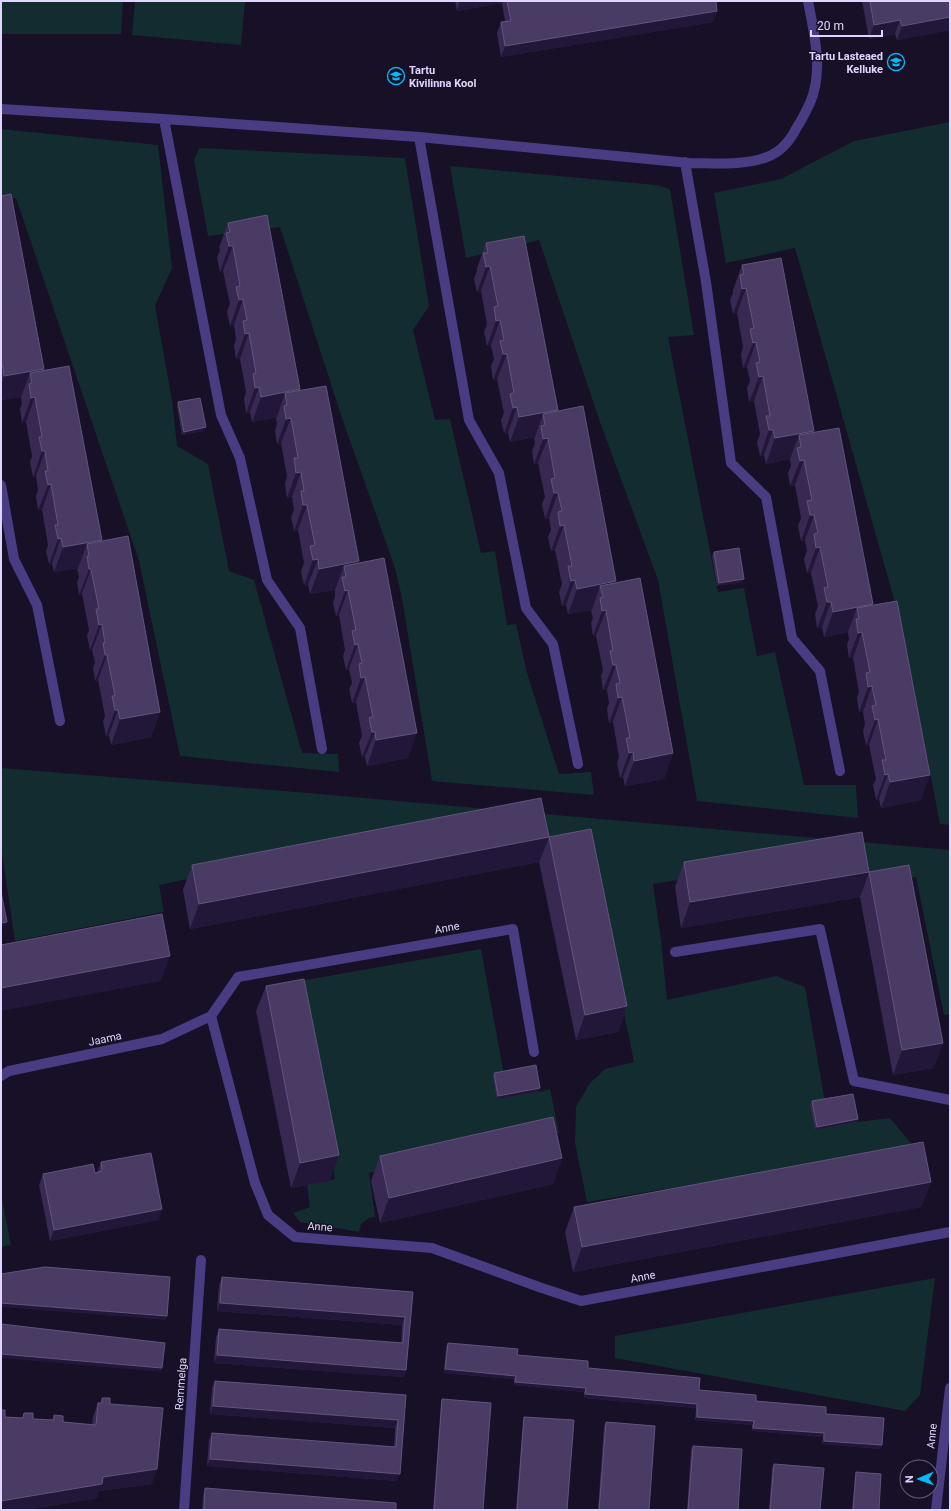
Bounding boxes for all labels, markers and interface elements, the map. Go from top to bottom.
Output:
scale bar [811,12,882,38]
text: 20 m [817,19,844,33]
place label: Tartu Lasteaed Kelluke [809,50,883,76]
school or university icon: Tartu Lasteaed Kelluke [886,52,906,72]
place label: Tartu Kivilinna Kool [409,64,476,90]
school or university icon: Tartu Kivilinna Kool [386,66,406,86]
street label: Anne [433,919,461,937]
street label: Jaama [87,1029,123,1049]
street label: Anne [307,1220,333,1234]
street label: Anne [629,1268,657,1286]
street label: Remmelga [173,1357,189,1411]
street label: Anne [924,1423,940,1449]
north arrow [899,1459,939,1499]
text: N [903,1475,916,1483]

